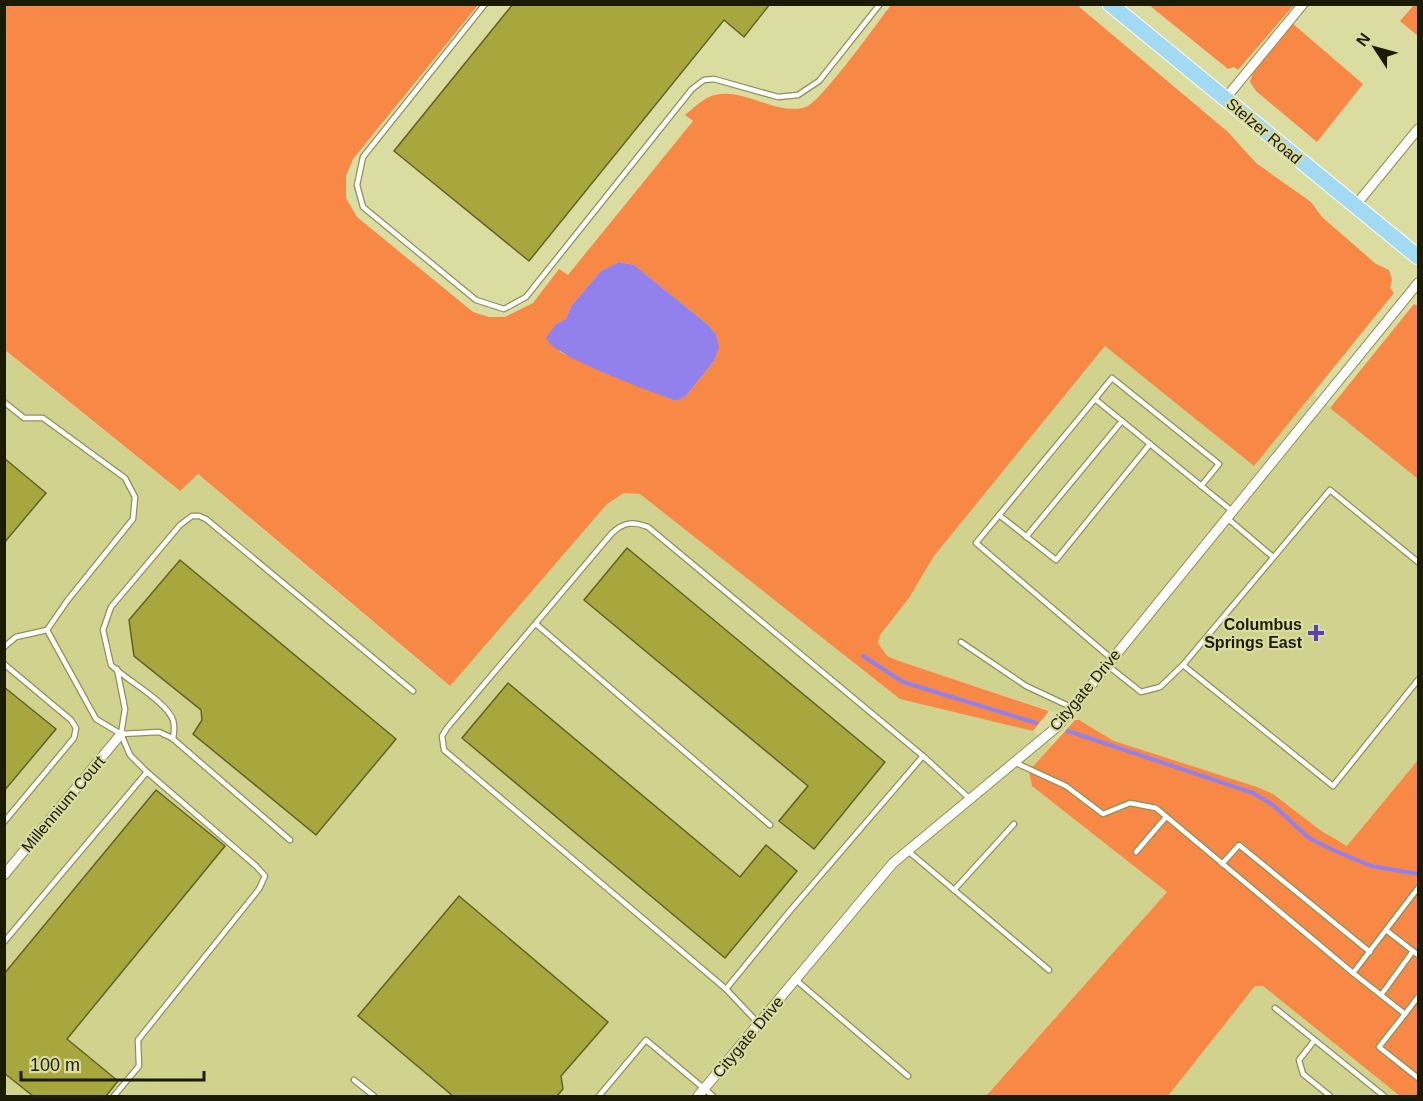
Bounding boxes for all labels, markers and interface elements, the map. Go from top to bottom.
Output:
north arrow [1345,18,1405,78]
text: N [1353,30,1374,49]
street label: Stelzer Road [1223,95,1305,167]
place label: Columbus Springs East [1204,616,1303,651]
marker: Columbus Springs East [1307,624,1325,642]
street label: Citygate Drive [1046,646,1124,734]
street label: Millennium Court [18,752,108,855]
street label: Citygate Drive [709,993,787,1081]
scale bar [21,1044,204,1082]
text: 100 m [30,1055,80,1075]

